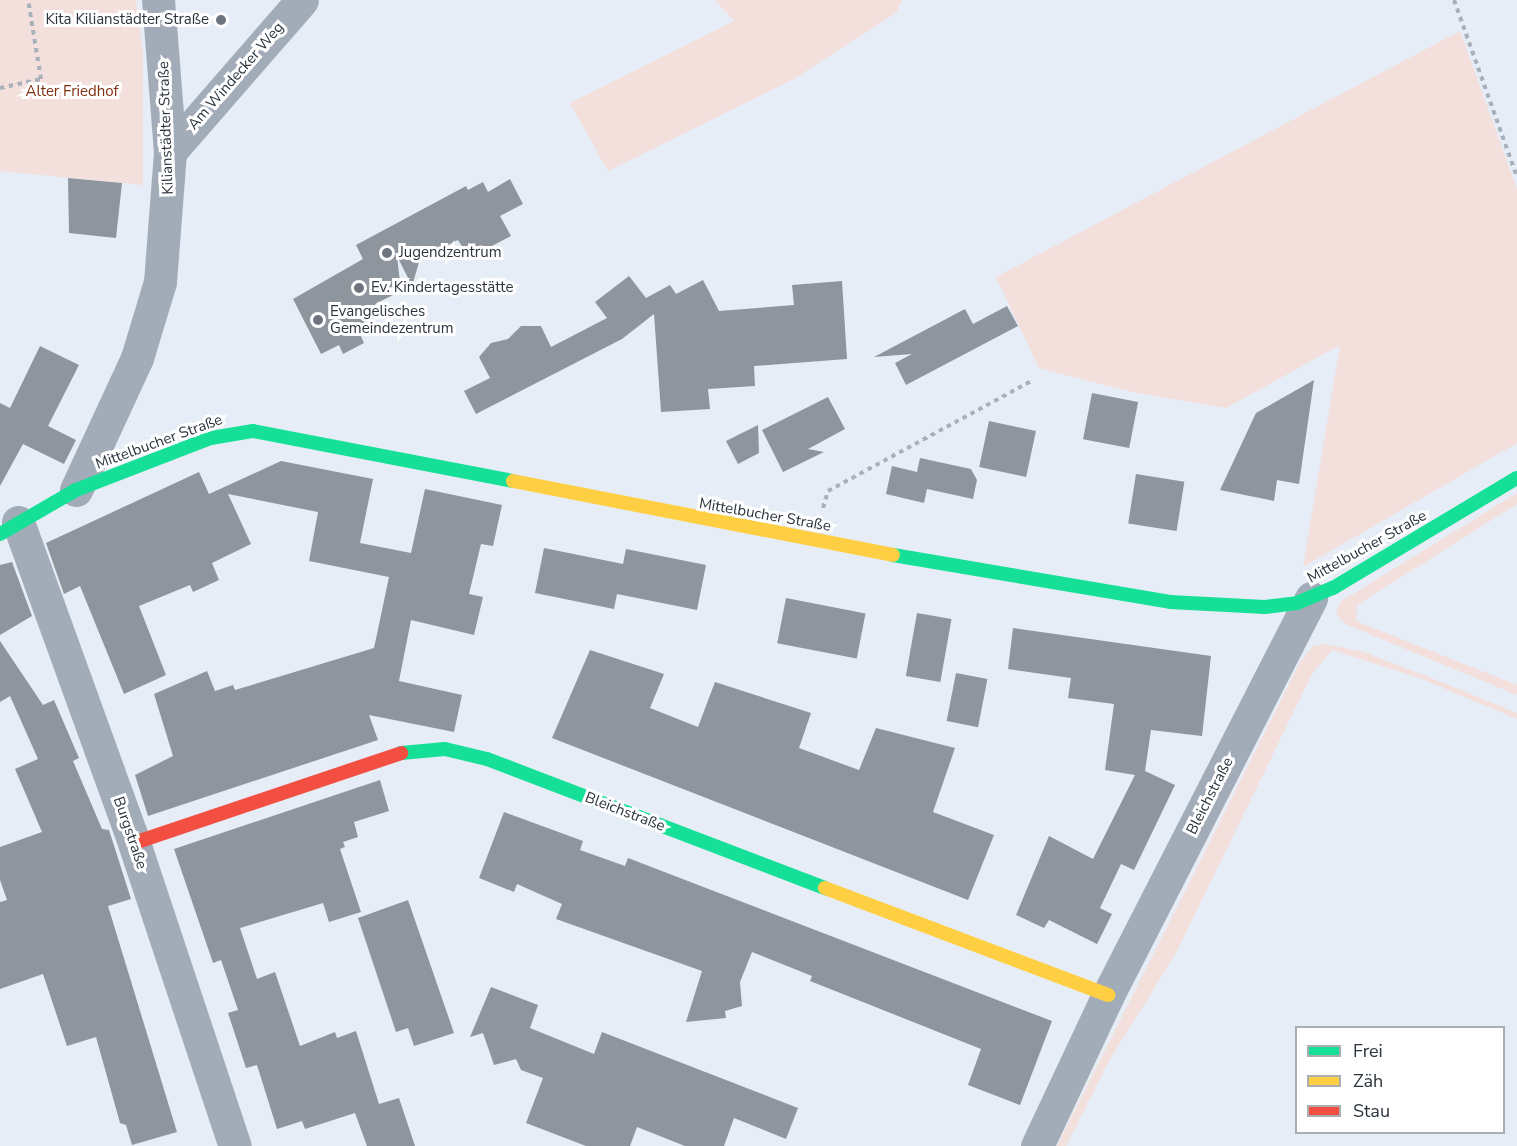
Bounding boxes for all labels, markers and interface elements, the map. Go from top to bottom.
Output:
place label: Kita Kilianstädter Straße [45,11,209,29]
marker: Kita Kilianstädter Straße [214,13,228,27]
street label: Am Windecker Weg [184,18,288,134]
street label: Kilianstädter Straße [155,61,177,195]
park label: Alter Friedhof [25,83,119,101]
place label: Jugendzentrum [399,244,501,262]
marker: Jugendzentrum [380,246,394,260]
place label: Ev. Kindertagesstätte [371,279,513,297]
marker: Ev. Kindertagesstätte [352,281,366,295]
place label: Evangelisches Gemeindezentrum [330,302,454,337]
marker: Evangelisches Gemeindezentrum [311,313,325,327]
street label: Mittelbucher Straße [93,411,225,473]
street label: Mittelbucher Straße [698,495,832,535]
street label: Mittelbucher Straße [1304,507,1430,587]
street label: Bleichstraße [1183,754,1237,838]
street label: Bleichstraße [582,788,668,836]
street label: Burgstraße [109,794,151,872]
legend [1295,1026,1505,1134]
text: Frei [1353,1039,1383,1063]
text: Zäh [1353,1069,1383,1093]
text: Stau [1353,1099,1390,1123]

